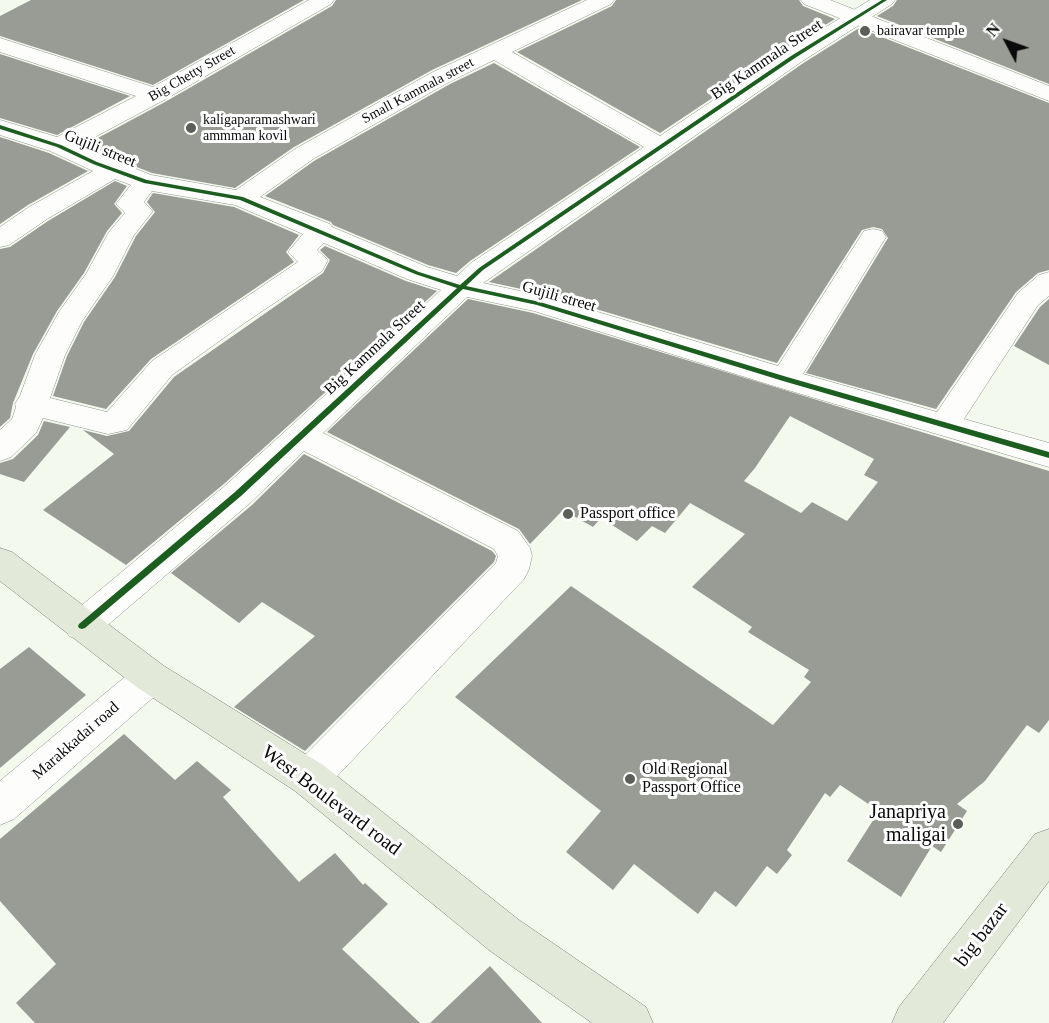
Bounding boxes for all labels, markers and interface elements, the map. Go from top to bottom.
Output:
north arrow [977,12,1037,72]
street label: Big Kammala Street [707,16,827,104]
text: N [983,20,1003,40]
place label: bairavar temple [877,23,964,39]
marker: bairavar temple [858,24,872,38]
street label: Big Chetty Street [146,42,238,106]
street label: Small Kammala street [359,54,477,128]
place label: kaligaparamashwari ammman kovil [203,112,316,144]
marker: kaligaparamashwari ammman kovil [184,121,198,135]
street label: Gujili street [61,126,139,172]
street label: Gujili street [520,277,598,317]
street label: Big Kammala Street [321,296,429,400]
place label: Passport office [580,504,675,524]
marker: Passport office [561,507,575,521]
street label: Marakkadai road [29,698,123,784]
street label: West Boulevard road [257,741,405,861]
place label: Old Regional Passport Office [642,760,741,798]
marker: Old Regional Passport Office [623,772,637,786]
place label: Janapriya maligai [869,801,946,848]
marker: Janapriya maligai [951,817,965,831]
street label: big bazar [950,898,1014,972]

